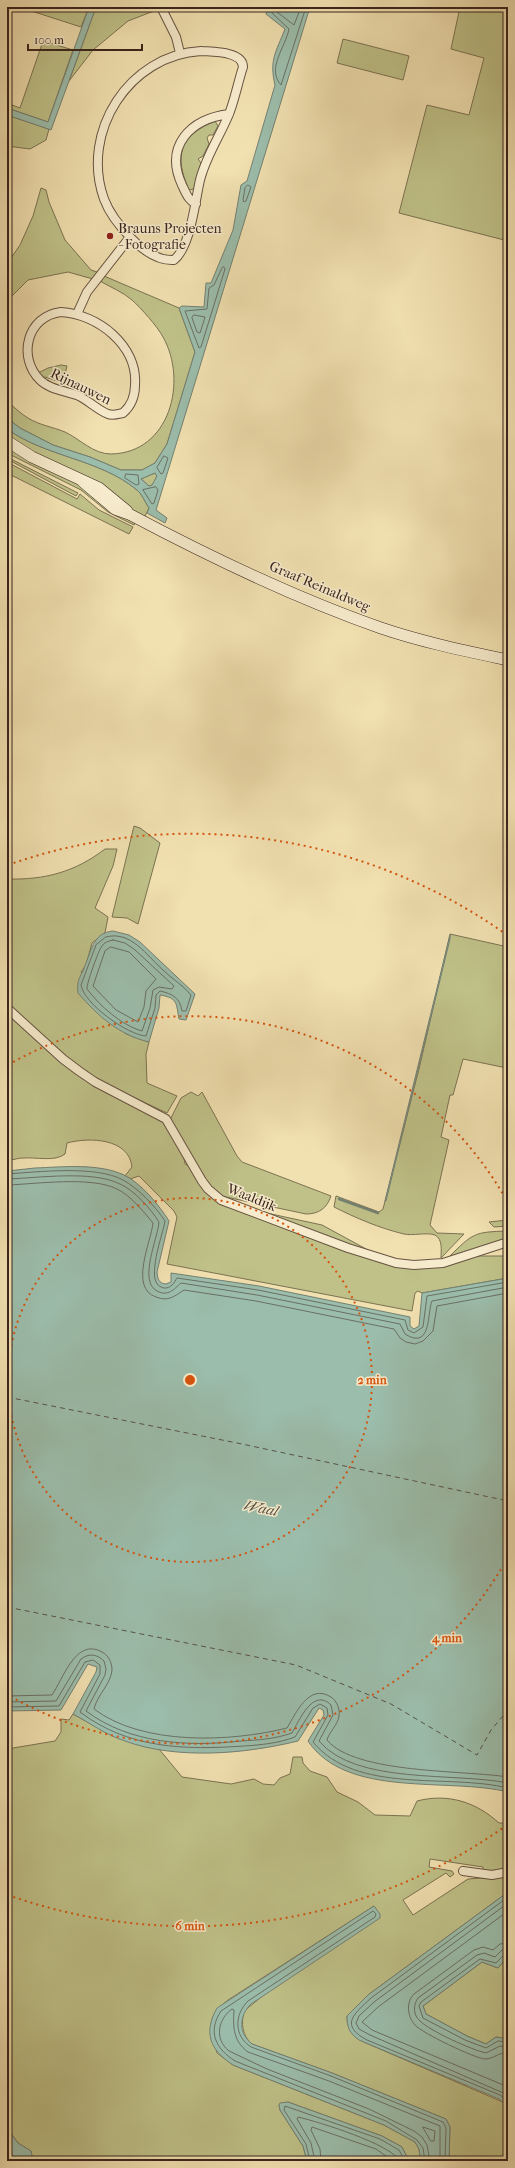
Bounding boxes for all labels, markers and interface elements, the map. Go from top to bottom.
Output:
scale bar [28,26,142,52]
text: 100 m [34,33,64,47]
place label: Brauns Projecten - Fotografie [118,220,222,253]
marker: Brauns Projecten - Fotografie [105,231,115,241]
street label: Rijnauwen [48,364,114,408]
street label: Graaf Reinaldweg [267,558,373,616]
street label: Waaldijk [224,1179,280,1215]
centre of rings [183,1373,197,1387]
text: 2 min [357,1373,388,1387]
water label: Waal [242,1496,282,1521]
text: 4 min [431,1631,463,1646]
text: 6 min [175,1919,206,1933]

